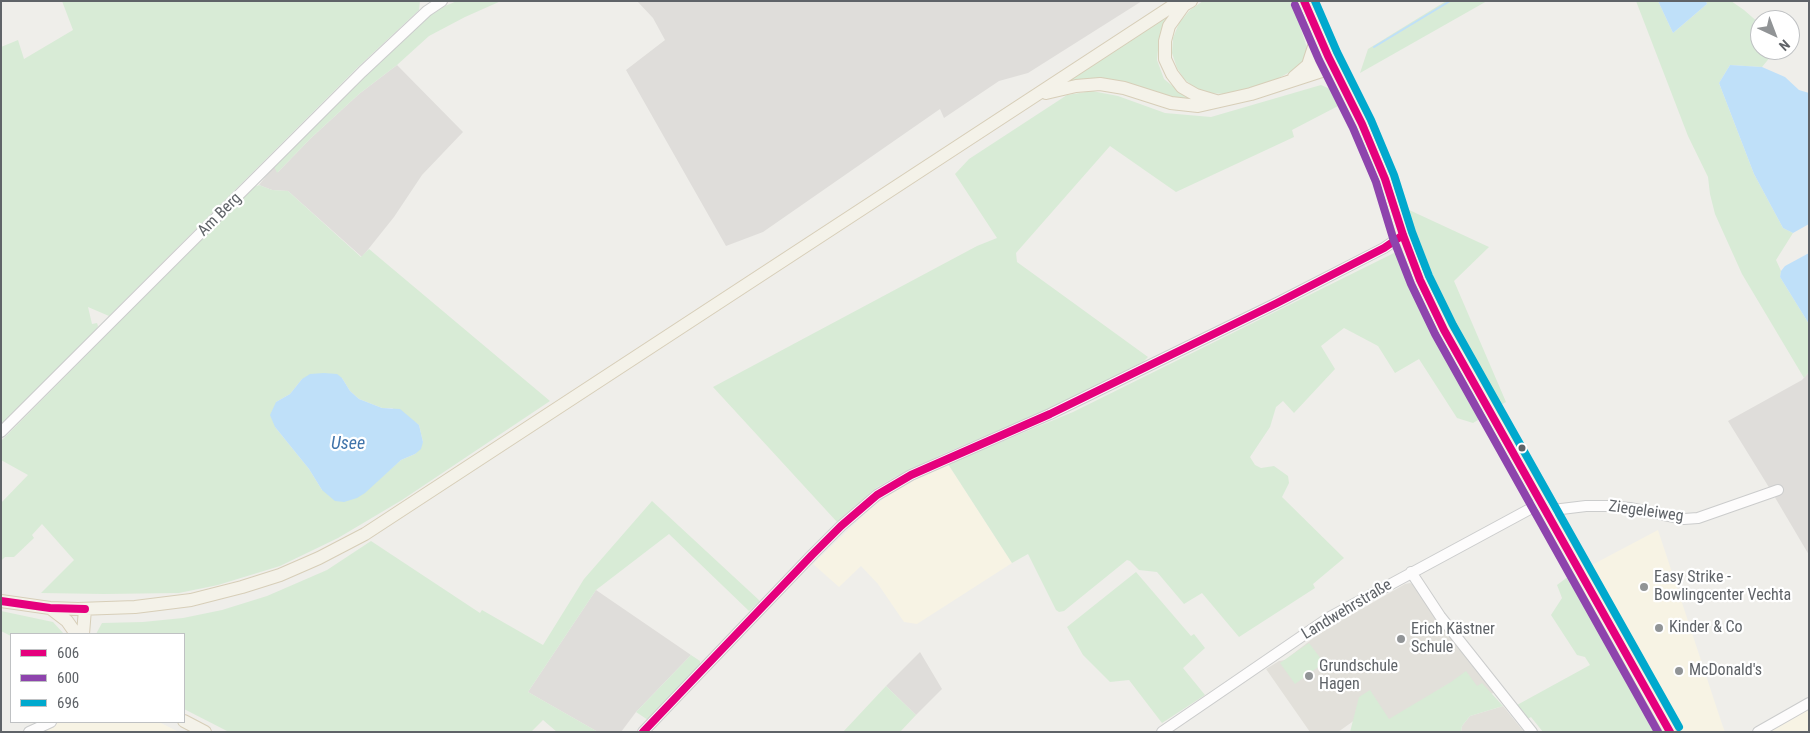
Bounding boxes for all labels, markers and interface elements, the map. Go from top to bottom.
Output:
north arrow [1750,10,1800,60]
text: N [1776,36,1793,54]
street label: Am Berg [194,189,246,241]
water label: Usee [331,433,365,455]
unlabelled marker [1517,443,1527,453]
street label: Ziegeleiweg [1607,497,1685,527]
place label: Easy Strike - Bowlingcenter Vechta [1654,568,1791,606]
street label: Landwehrstraße [1299,576,1395,644]
marker: Easy Strike - Bowlingcenter Vechta [1638,581,1650,593]
place label: Kinder & Co [1669,618,1743,638]
place label: Erich Kästner Schule [1411,620,1495,658]
marker: Kinder & Co [1653,622,1665,634]
legend [10,633,185,723]
marker: Erich Kästner Schule [1395,633,1407,645]
text: 606 [57,644,79,662]
place label: Grundschule Hagen [1319,657,1398,695]
place label: McDonald's [1689,661,1762,681]
marker: McDonald's [1673,665,1685,677]
text: 600 [57,669,79,687]
marker: Grundschule Hagen [1303,670,1315,682]
text: 696 [57,694,79,712]

